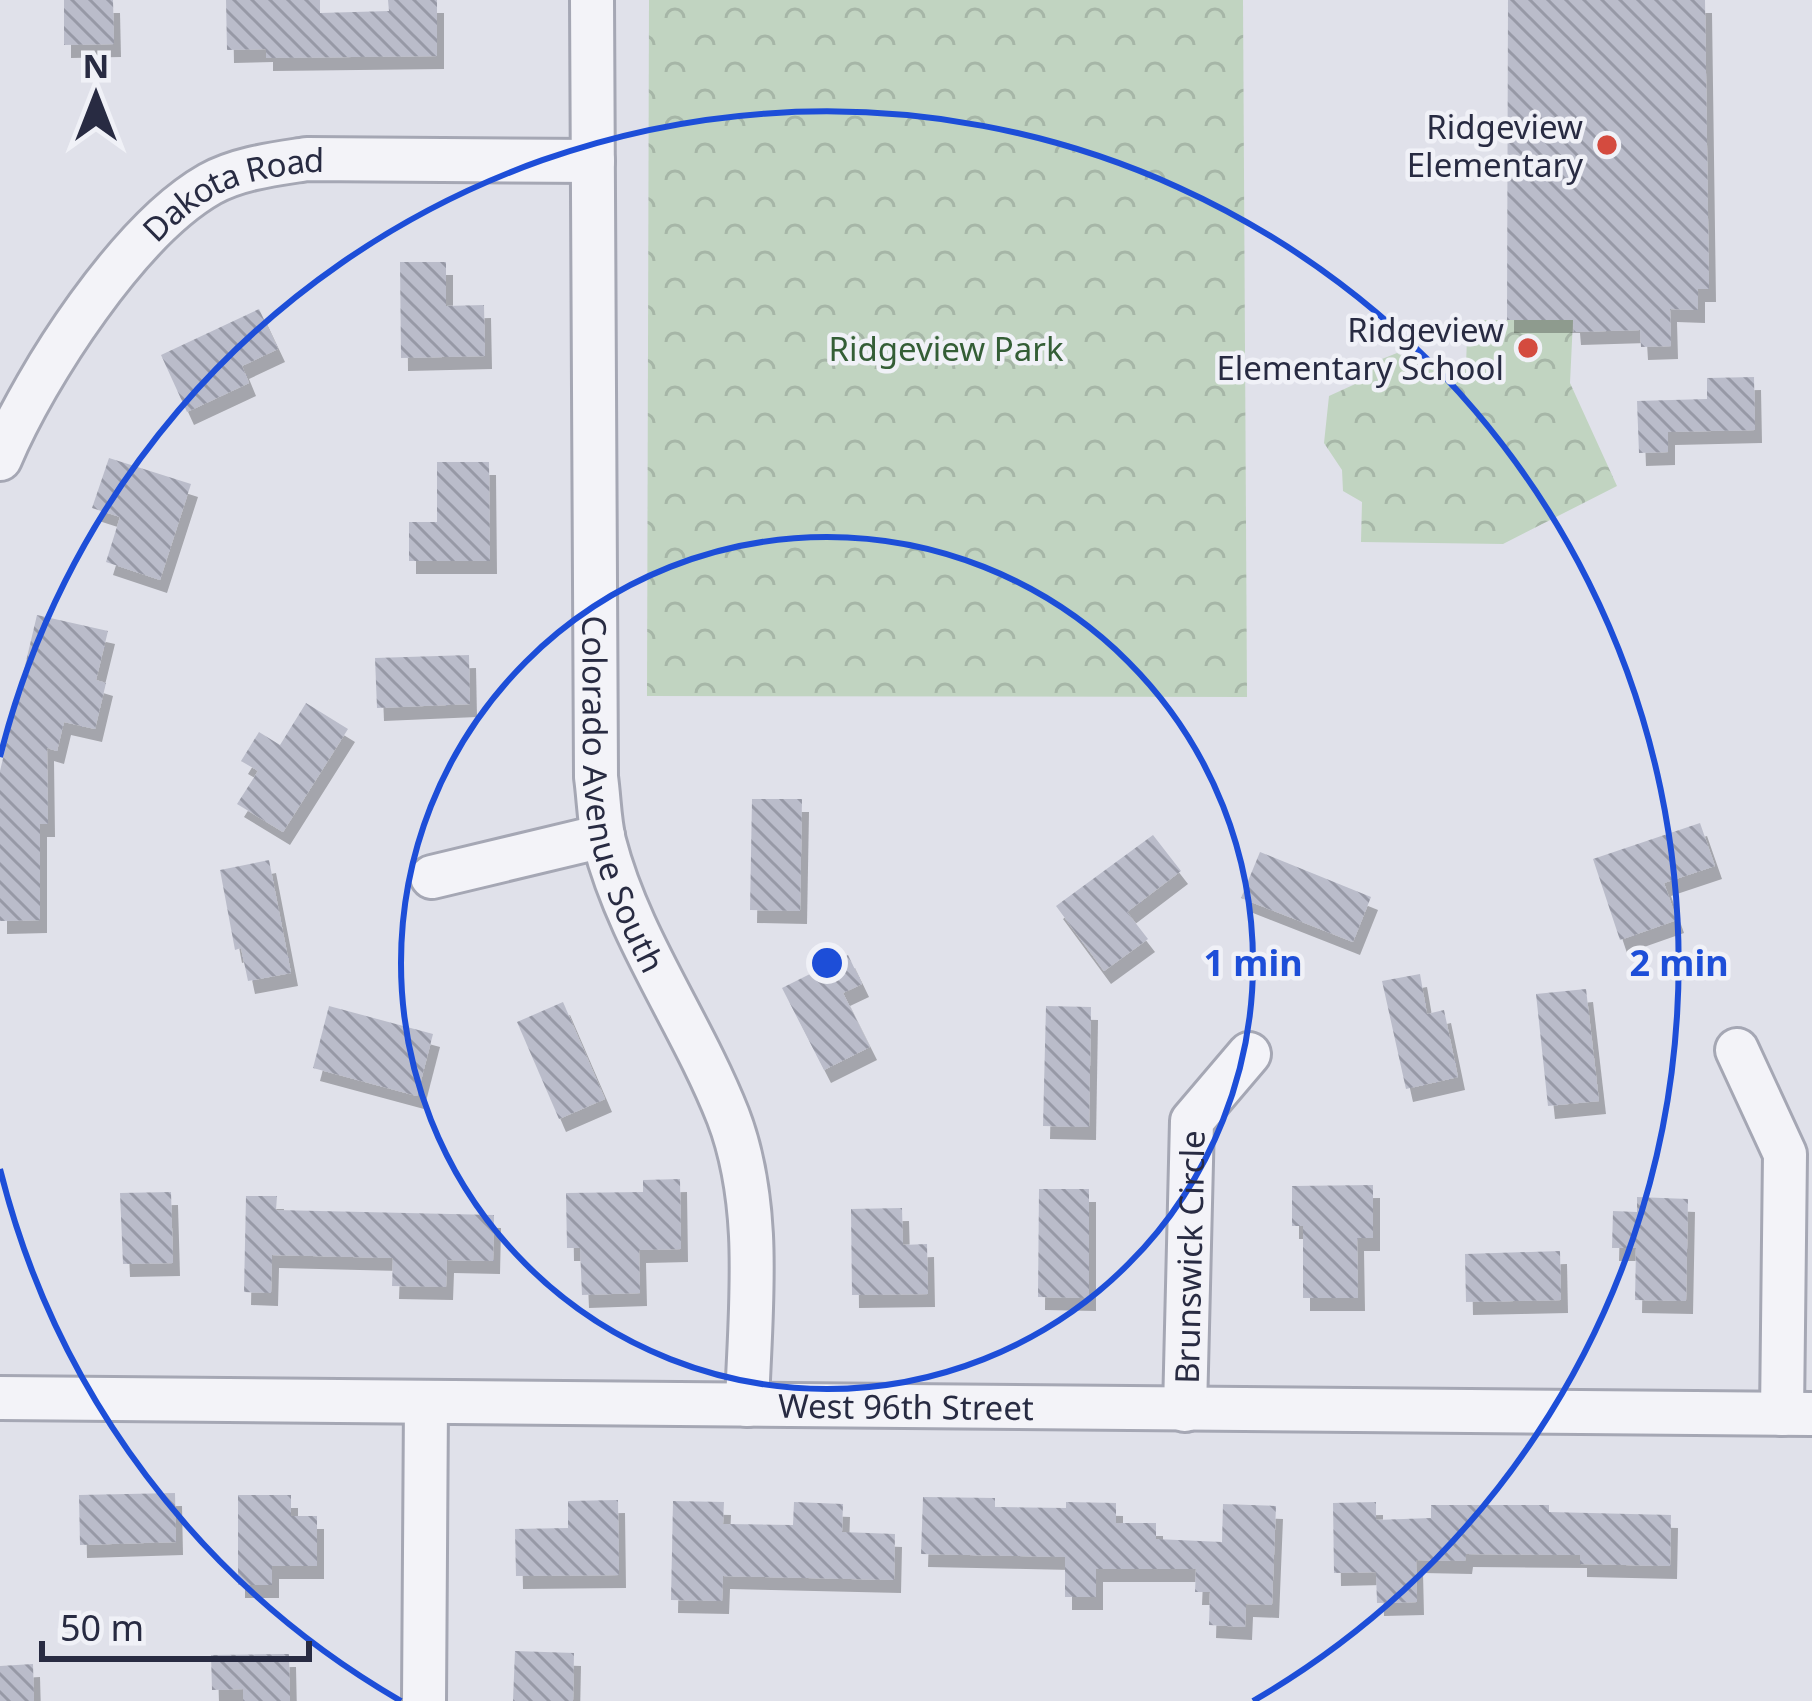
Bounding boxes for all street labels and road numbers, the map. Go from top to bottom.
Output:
street label: Dakota Road [132,136,324,251]
street label: Colorado Avenue South [573,615,676,980]
street label: Brunswick Circle [1163,1130,1214,1384]
street label: West 96th Street [778,1382,1034,1430]

